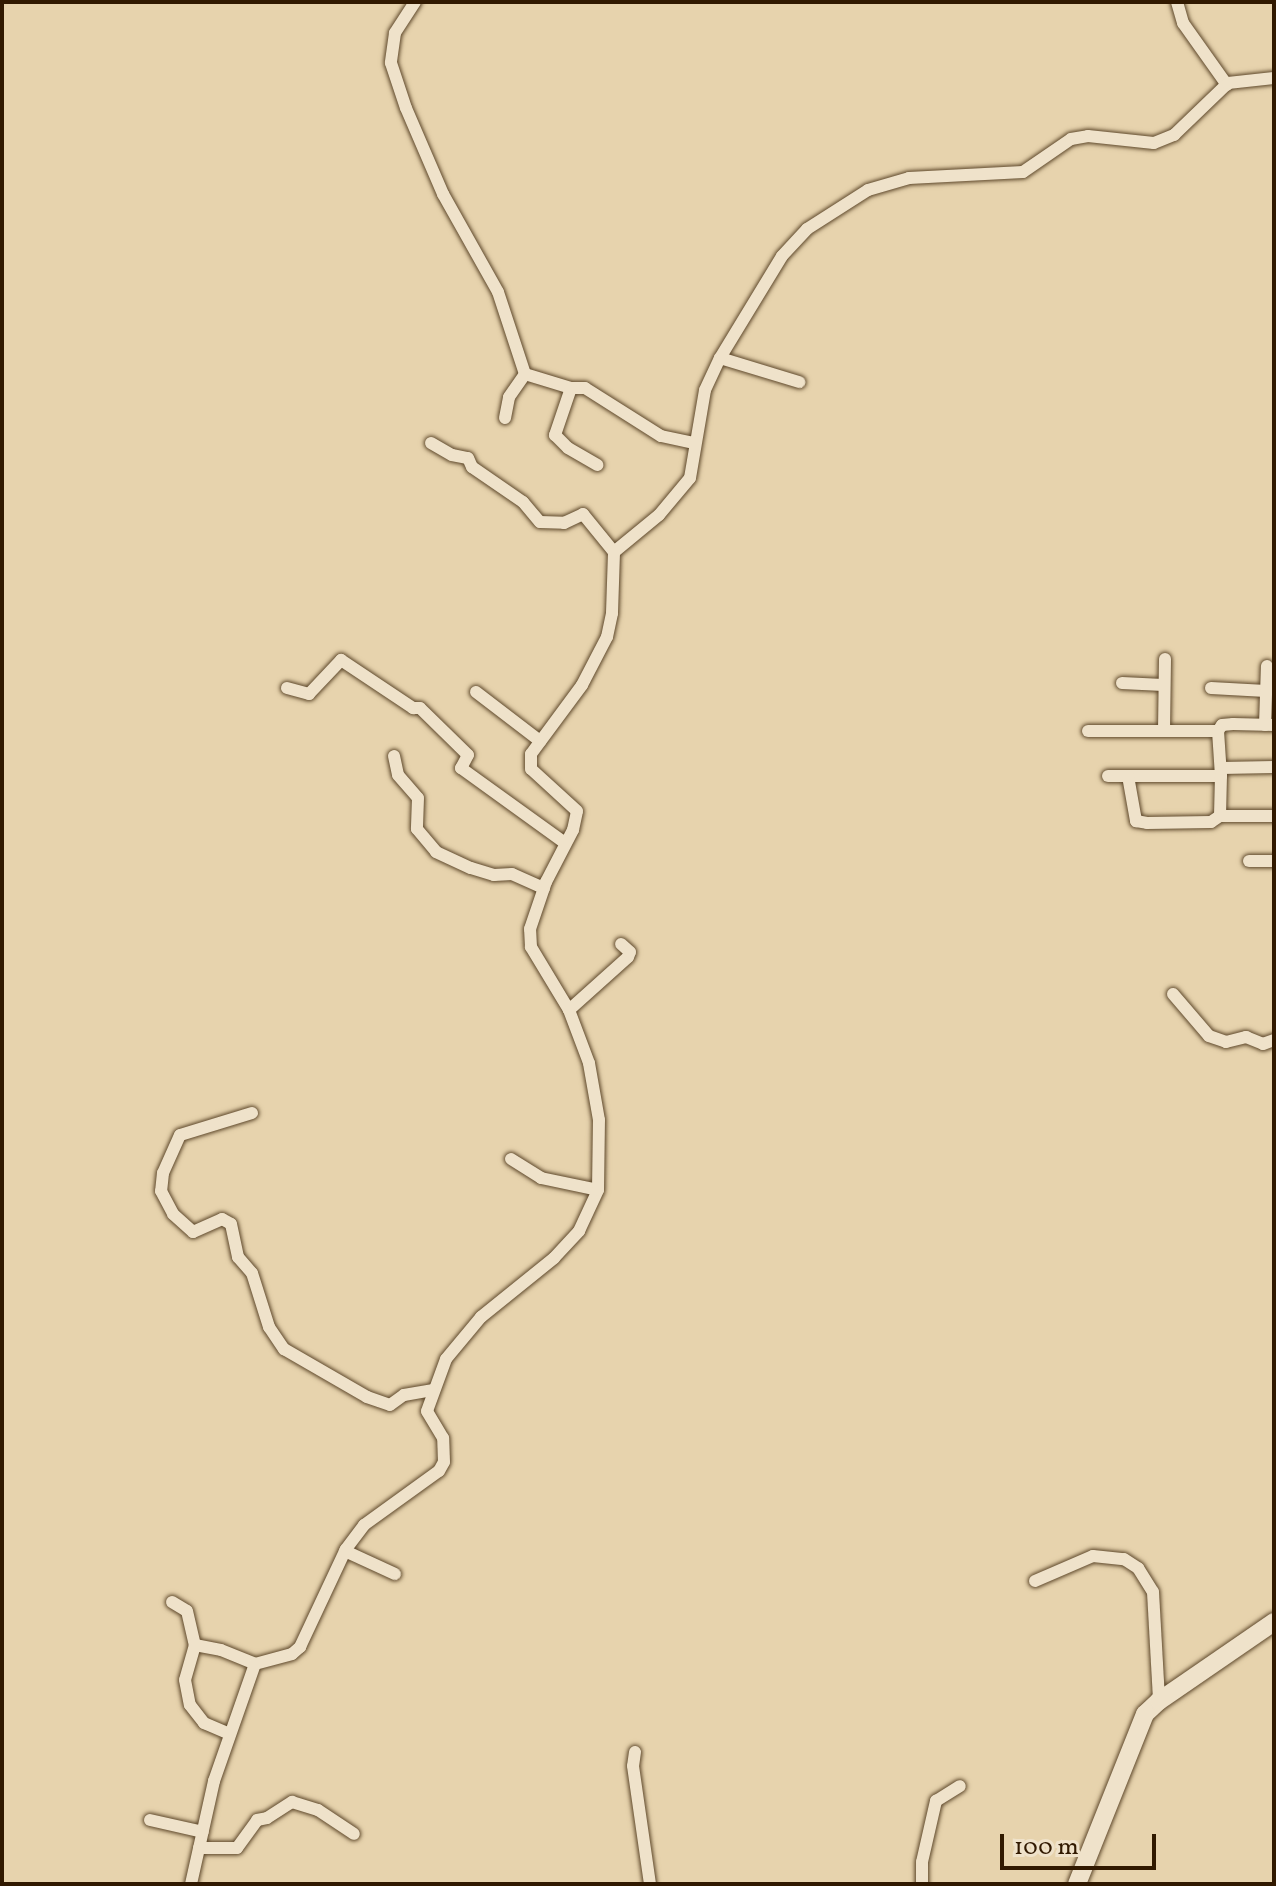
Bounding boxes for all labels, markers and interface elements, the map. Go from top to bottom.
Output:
scale bar [1004,1818,1160,1868]
text: 100 m [1014,1831,1079,1865]

